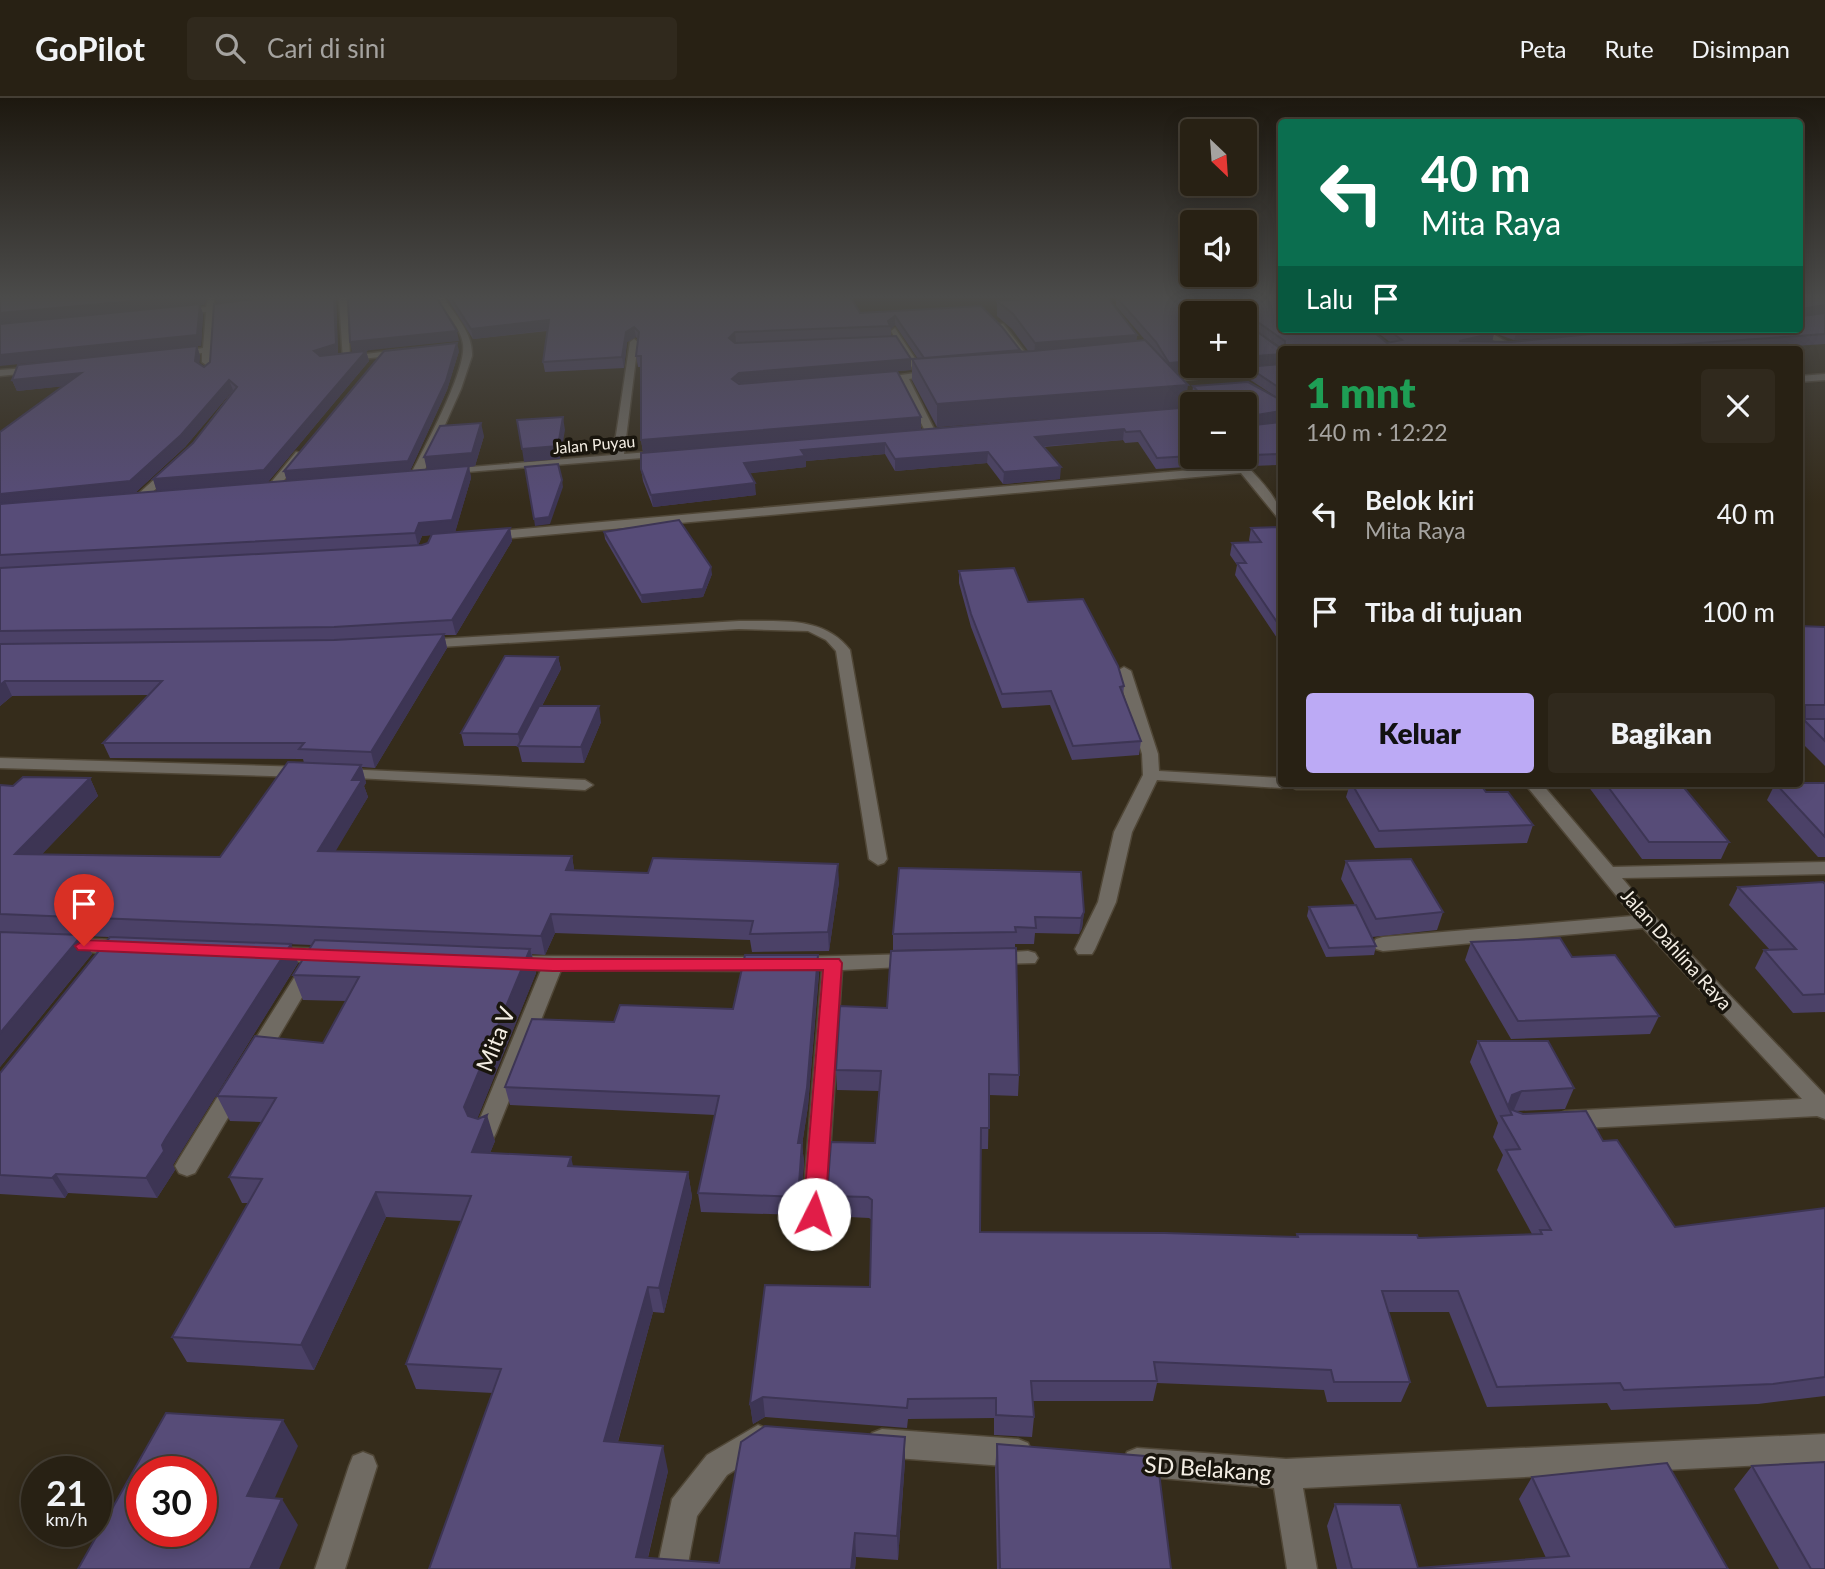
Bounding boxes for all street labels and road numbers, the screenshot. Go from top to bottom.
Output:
street label: Jalan Puyau [552,431,636,457]
street label: Jalan Dahlina Raya [1617,884,1737,1014]
street label: Mita V [469,1002,521,1075]
street label: SD Belakang [1143,1450,1273,1486]

